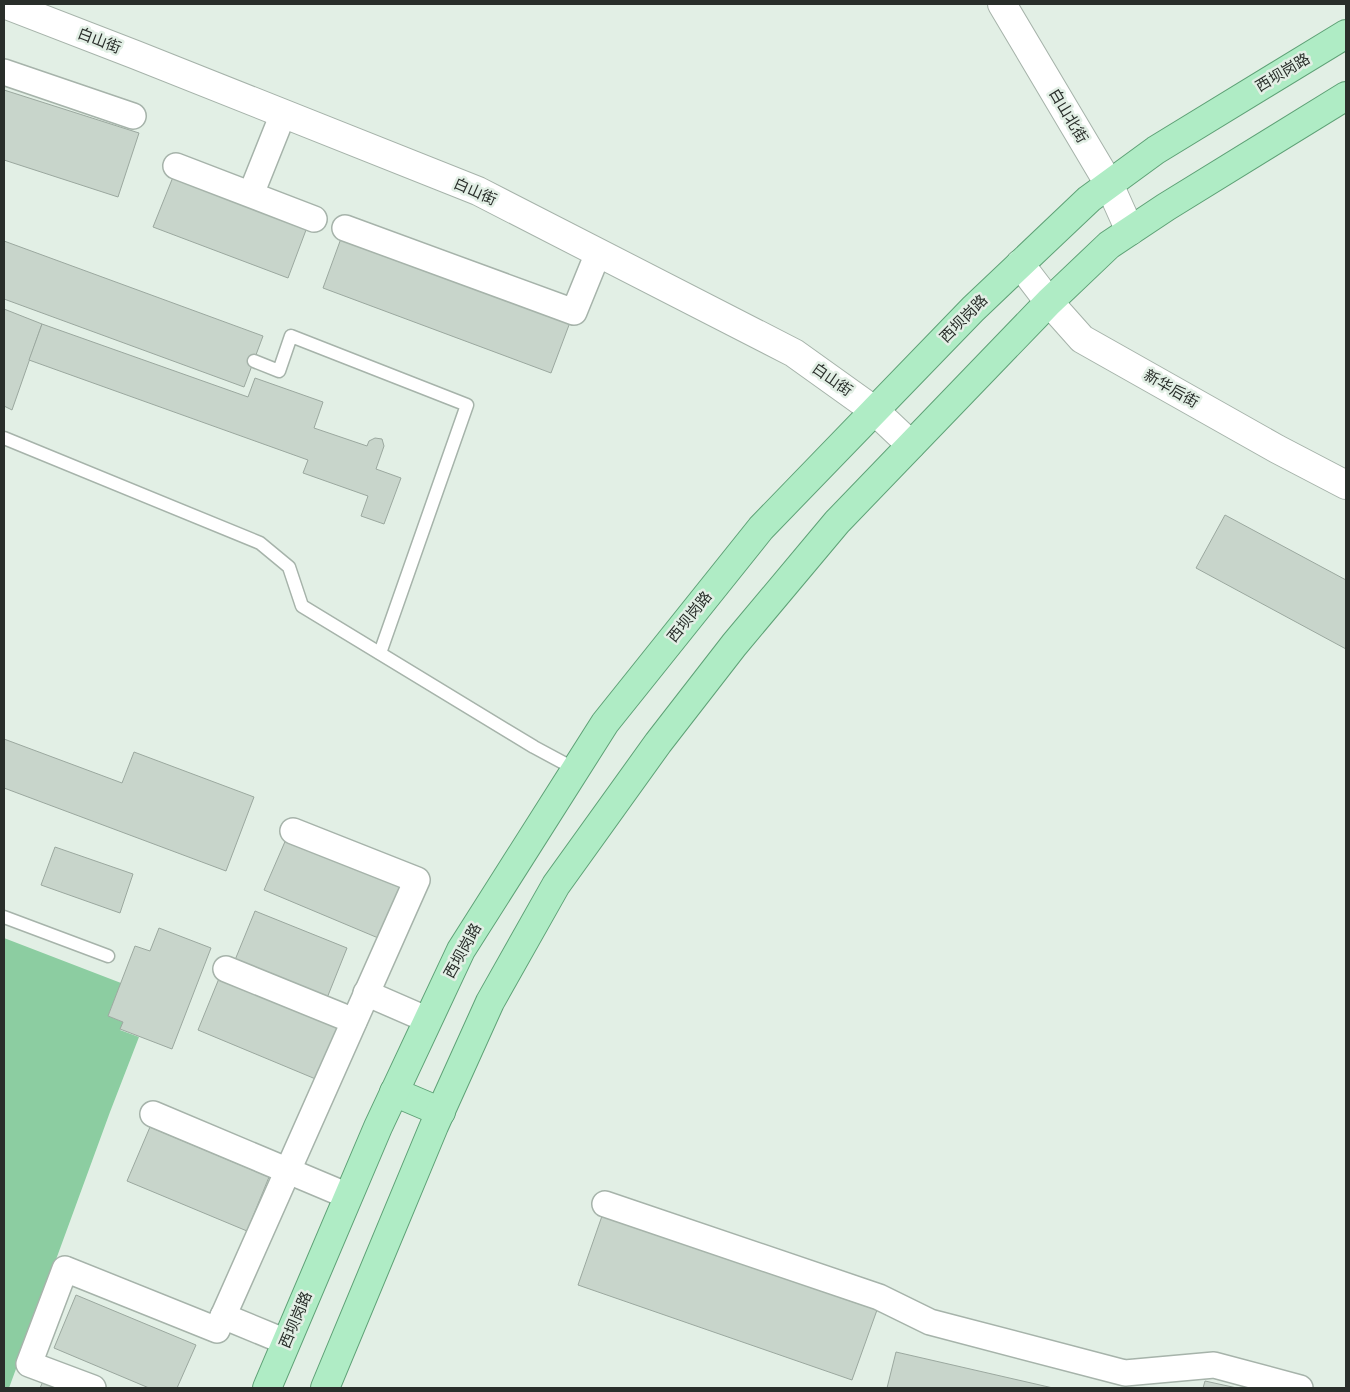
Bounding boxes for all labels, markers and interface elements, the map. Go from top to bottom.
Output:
street label: 白山街 [75,25,123,56]
street label: 西坝岗路 [1253,50,1313,95]
street label: 白山北街 [1046,85,1092,146]
street label: 白山街 [451,175,499,208]
street label: 西坝岗路 [937,292,991,346]
street label: 白山街 [809,360,855,399]
street label: 新华后街 [1141,366,1202,410]
street label: 西坝岗路 [665,588,715,645]
street label: 西坝岗路 [441,921,484,981]
street label: 西坝岗路 [276,1289,315,1351]

